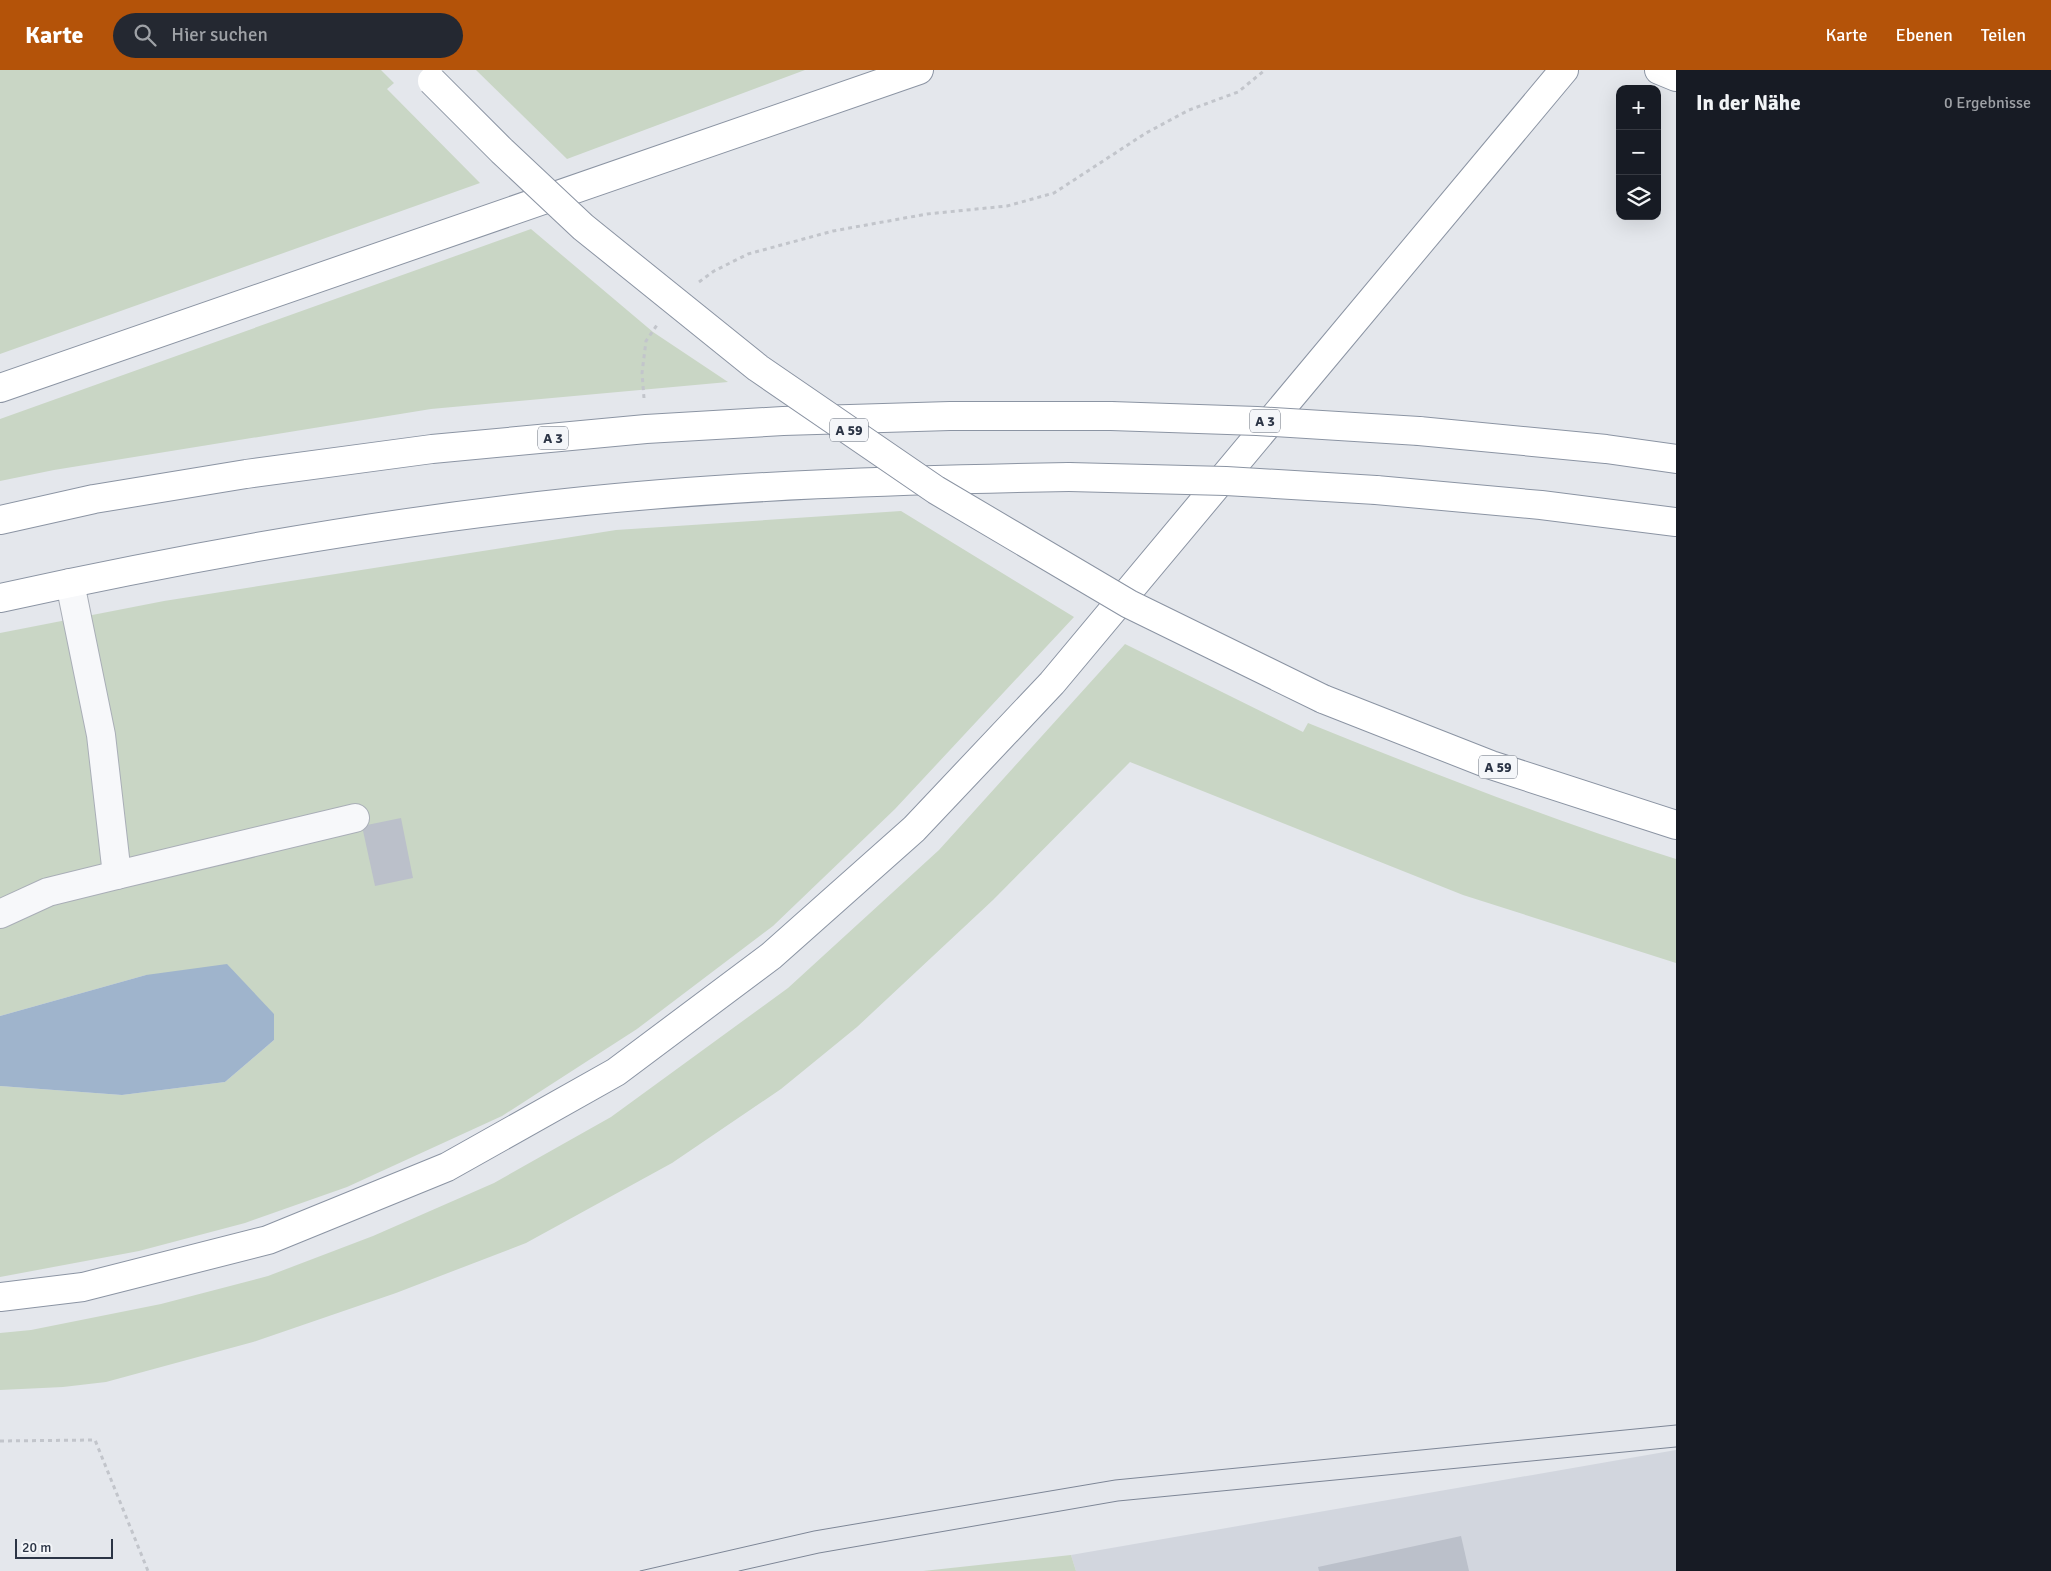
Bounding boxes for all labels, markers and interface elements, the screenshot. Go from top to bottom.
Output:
search box [113,13,463,58]
text: Karte [25,20,83,50]
icon: search [131,21,159,49]
text: Hier suchen [171,23,268,47]
text: Karte [1825,24,1867,46]
text: Ebenen [1895,24,1953,46]
text: Teilen [1981,24,2026,46]
map controls [1616,85,1661,220]
button: + [1616,85,1661,130]
text: In der Nähe [1696,90,1801,116]
text: 0 Ergebnisse [1944,93,2031,113]
button: − [1616,130,1661,175]
button: layers [1616,175,1661,220]
road number: A 3 [1250,410,1280,432]
road number: A 59 [830,418,868,442]
road number: A 3 [538,426,568,449]
road number: A 59 [1479,756,1517,779]
scale bar [15,1536,112,1559]
text: 20 m [22,1539,51,1556]

